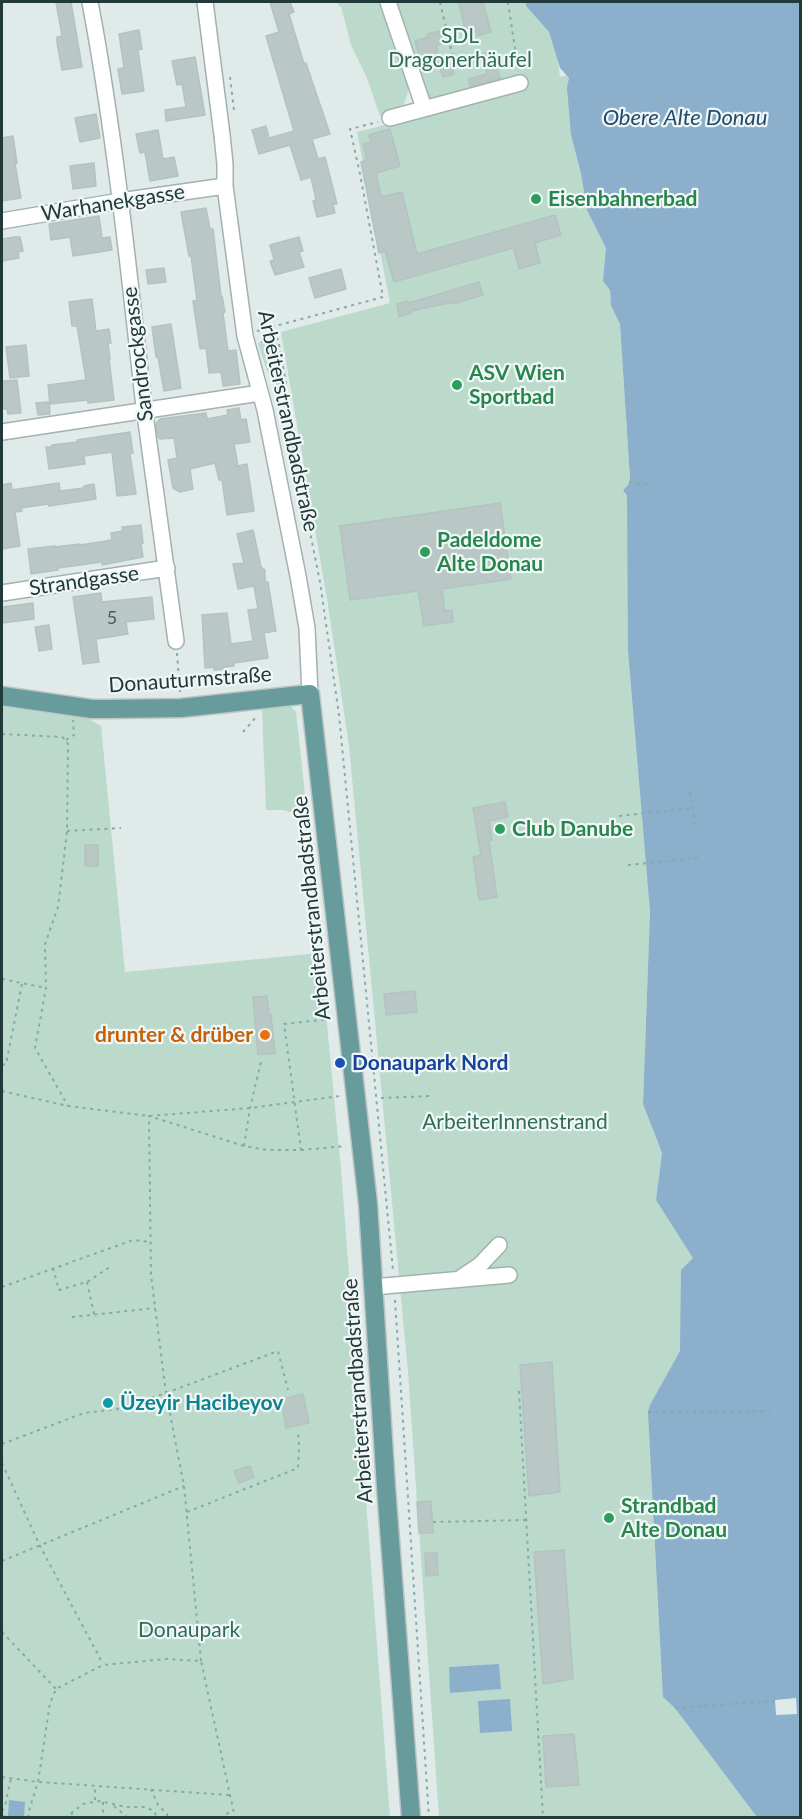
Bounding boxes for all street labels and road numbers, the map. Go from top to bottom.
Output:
street label: Warhanekgasse [39,179,187,227]
street label: Sandrockgasse [117,285,159,423]
street label: Arbeiterstrandbadstraße [252,308,324,534]
street label: Strandgasse [28,561,140,601]
street label: Donauturmstraße [108,662,272,698]
street label: Arbeiterstrandbadstraße [288,794,336,1022]
street label: Arbeiterstrandbadstraße [338,1278,378,1504]

